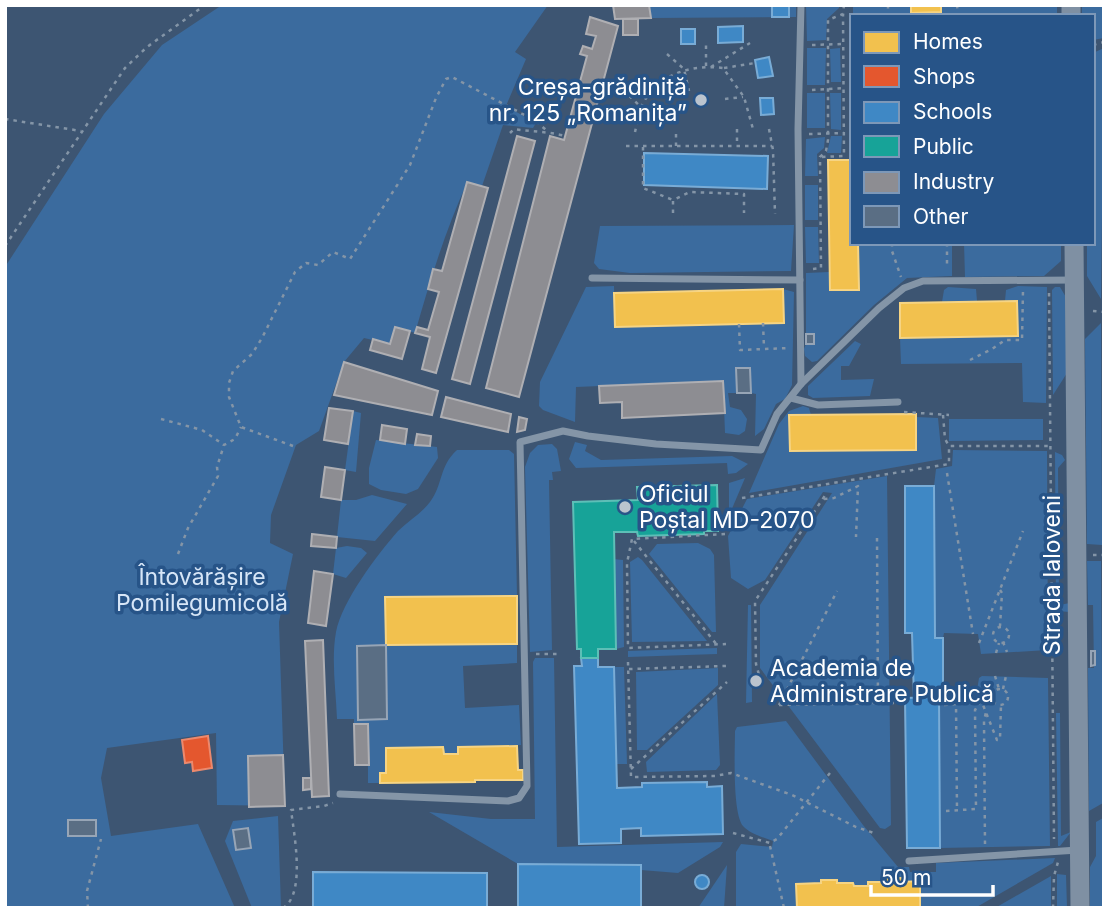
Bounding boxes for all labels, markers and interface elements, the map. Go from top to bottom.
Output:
legend [850,14,1095,245]
text: Homes [913,29,983,54]
text: Shops [913,64,975,89]
place label: Creșa-grădiniță nr. 125 „Romanița” [489,73,687,127]
marker: Creșa-grădiniță nr. 125 „Romanița” [693,92,709,108]
text: Schools [913,99,992,124]
text: Public [913,134,974,159]
text: Industry [913,169,995,194]
text: Other [913,204,969,229]
place label: Oficiul Poștal MD-2070 [639,480,815,534]
street label: Strada Ialoveni [1038,495,1066,655]
marker: Oficiul Poștal MD-2070 [617,499,633,515]
park label: Întovărășire Pomilegumicolă [116,563,288,617]
place label: Academia de Administrare Publică [770,654,994,708]
marker: Academia de Administrare Publică [748,673,764,689]
scale bar [871,853,993,897]
text: 50 m [881,865,931,890]

